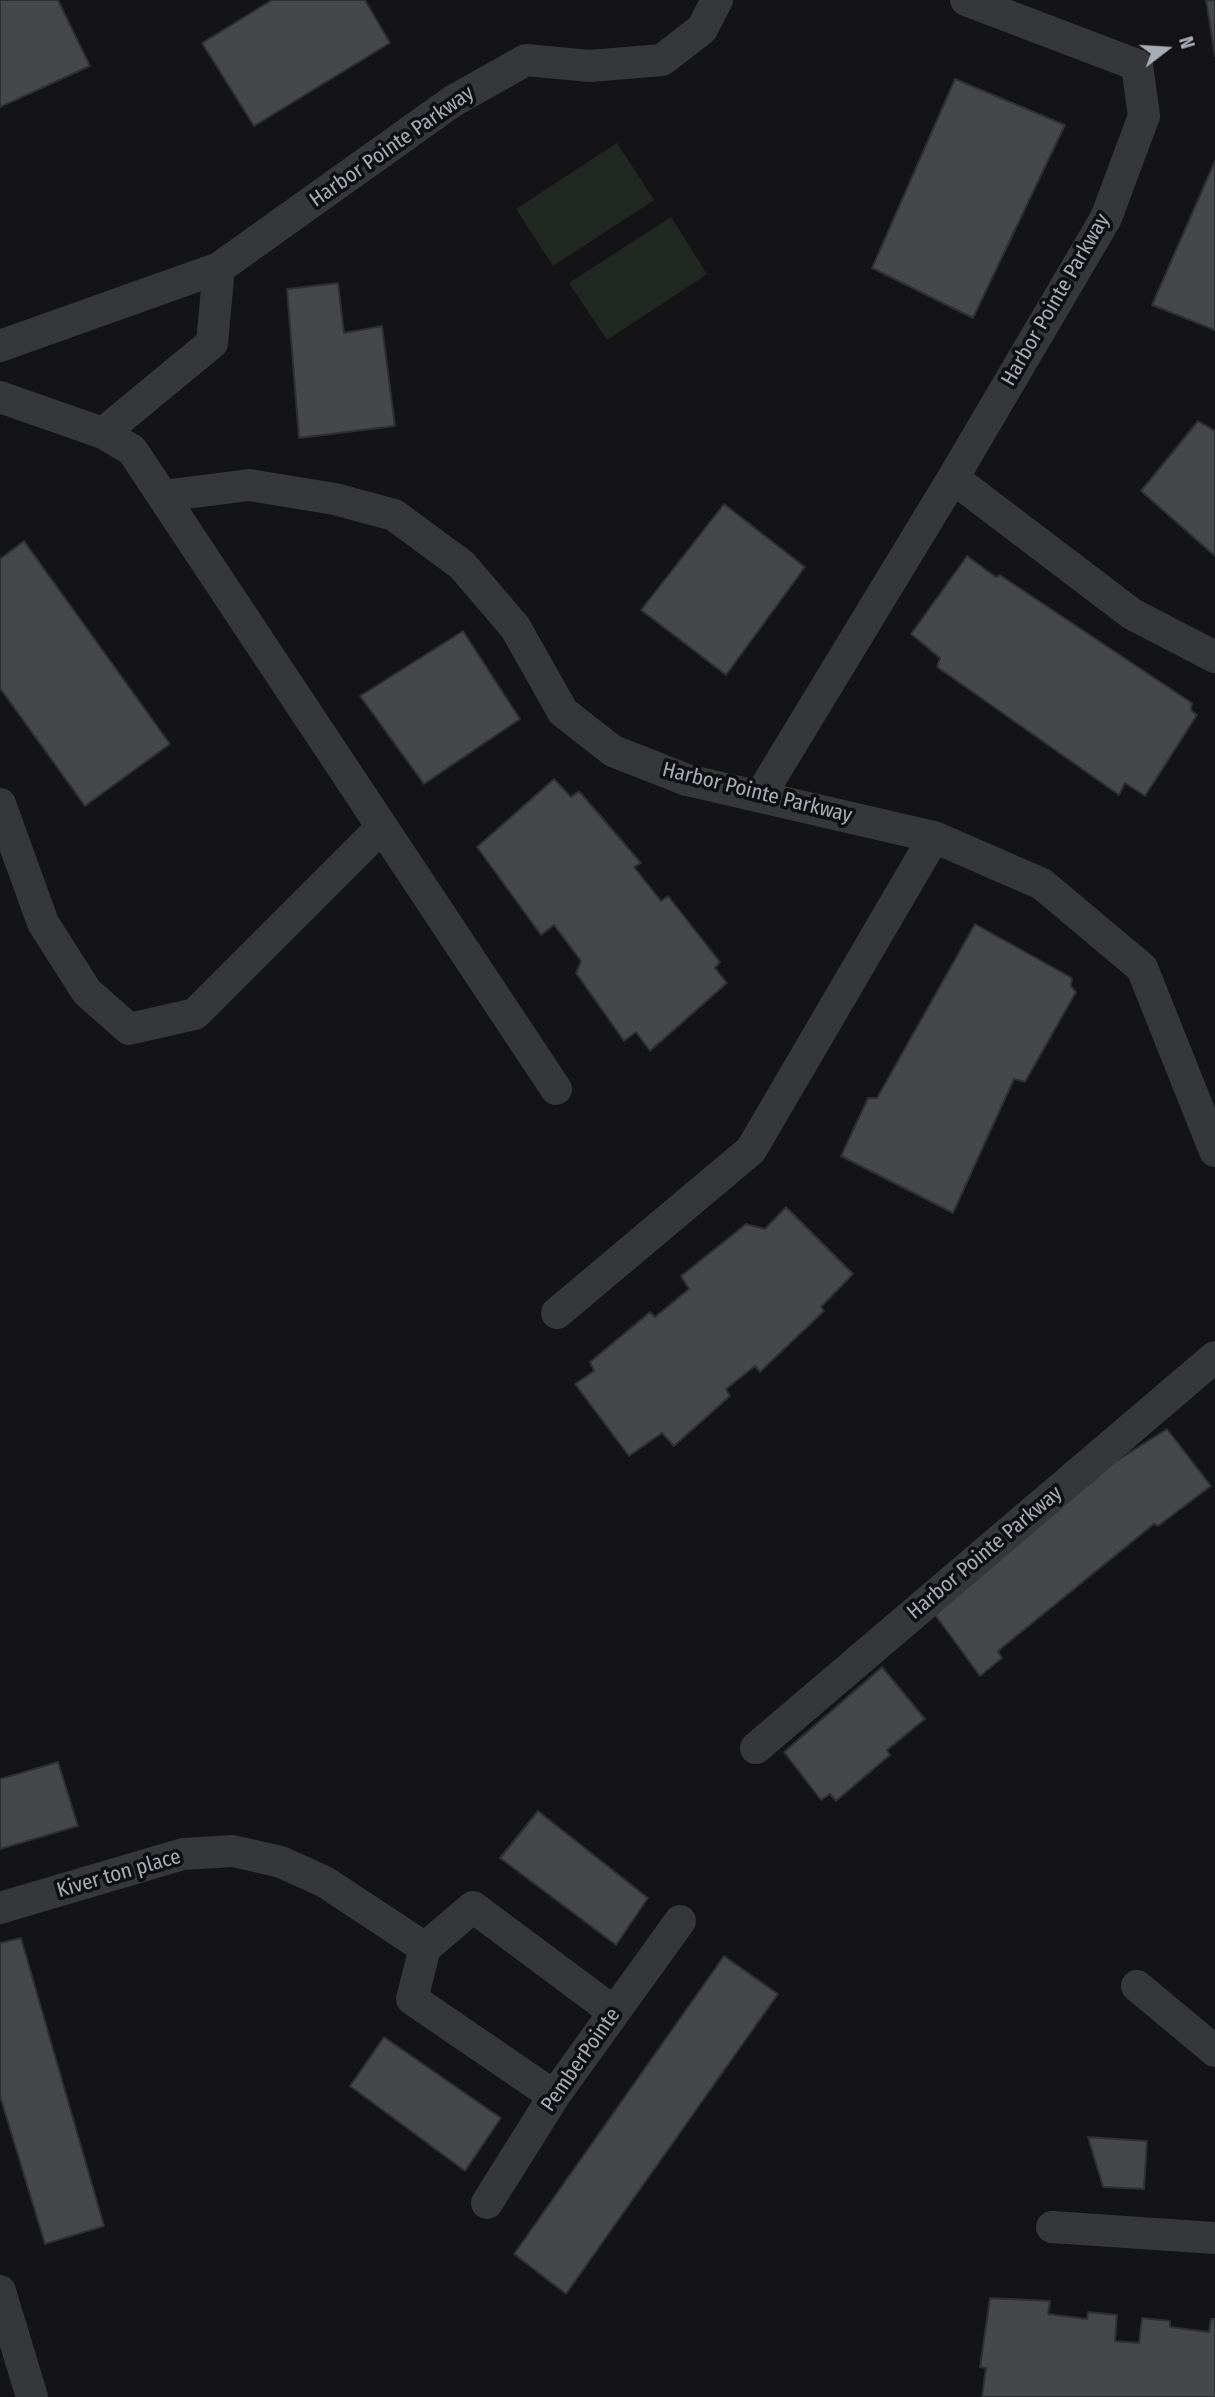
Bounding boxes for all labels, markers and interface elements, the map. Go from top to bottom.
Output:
north arrow [1131,14,1201,84]
text: N [1174,34,1199,52]
street label: Harbor Pointe Parkway [305,81,479,213]
street label: Harbor Pointe Parkway [996,209,1116,391]
street label: Harbor Pointe Parkway [660,757,854,829]
street label: Harbor Pointe Parkway [902,1481,1068,1625]
street label: Kiver ton place [54,1844,184,1904]
street label: PemberPointe [536,2003,626,2117]

